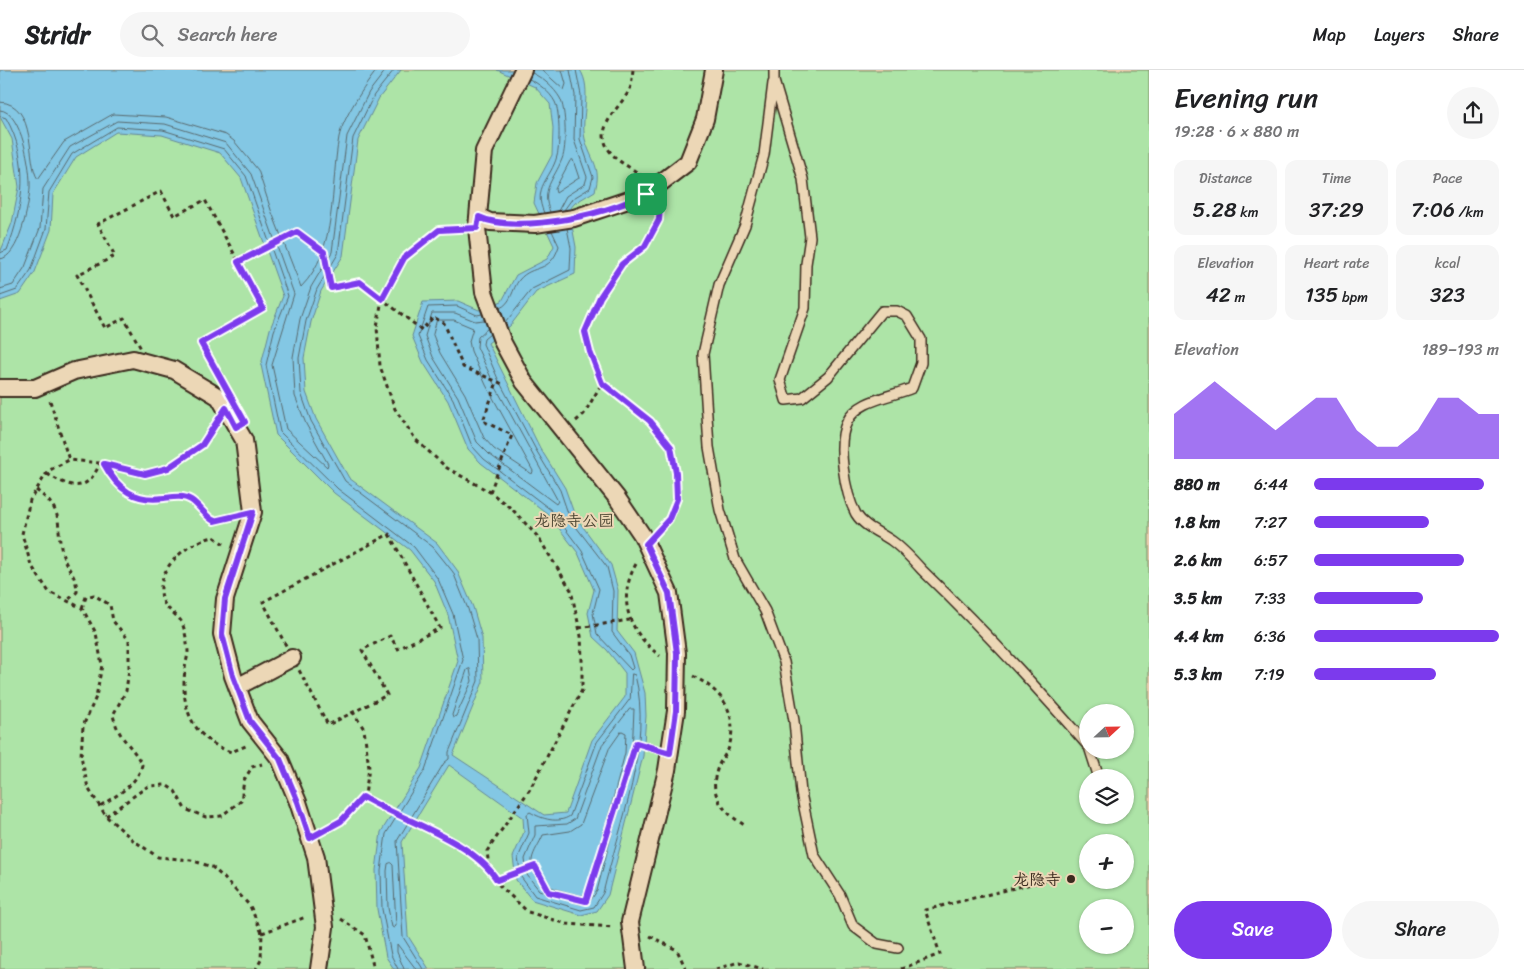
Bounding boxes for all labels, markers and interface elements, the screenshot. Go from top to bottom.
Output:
search box [120,12,470,57]
text: Stridr [25,14,90,56]
text: Search here [178,18,278,51]
text: Map [1313,19,1346,51]
text: Layers [1374,19,1425,51]
text: Share [1453,19,1499,51]
icon: search [138,21,166,49]
text: Evening run [1174,73,1318,122]
button: share [1447,87,1499,139]
text: 19:28 · 6 × 880 m [1174,117,1299,146]
text: Distance [1199,166,1252,191]
text: Time [1322,166,1351,191]
text: Pace [1433,166,1462,191]
pin [625,173,667,215]
icon: arrive [632,180,660,208]
text: 5.28 [1193,191,1237,229]
text: 37:29 [1309,191,1364,229]
text: 7:06 [1411,191,1455,229]
text: km [1237,200,1258,225]
text: /km [1455,200,1484,225]
text: Elevation [1197,251,1254,276]
text: Heart rate [1304,251,1369,276]
text: kcal [1435,251,1460,276]
text: 42 [1206,276,1231,314]
text: 135 [1305,276,1338,314]
text: 323 [1430,276,1465,314]
text: m [1231,285,1245,310]
text: bpm [1338,285,1368,310]
text: Elevation [1174,335,1239,364]
text: 189–193 m [1422,335,1499,364]
text: 880 m [1174,470,1220,499]
text: 6:44 [1254,470,1288,499]
park label: 龙隐寺公园 [534,506,614,535]
text: 1.8 km [1174,508,1220,537]
text: 7:27 [1254,508,1286,537]
text: 2.6 km [1174,546,1222,575]
text: 6:57 [1254,546,1287,575]
text: 3.5 km [1174,584,1222,613]
text: 7:33 [1254,584,1286,613]
text: 4.4 km [1174,622,1224,651]
text: 6:36 [1254,622,1286,651]
text: 5.3 km [1174,660,1222,689]
text: 7:19 [1254,660,1285,689]
north arrow [1079,704,1134,759]
map controls [1079,704,1134,954]
button: layers [1079,769,1134,824]
button: + [1079,834,1134,889]
place label: 龙隐寺 [1013,865,1061,894]
marker: 龙隐寺 [1065,873,1077,885]
button: − [1079,899,1134,954]
button: Save [1174,901,1332,959]
button: Share [1342,901,1499,959]

